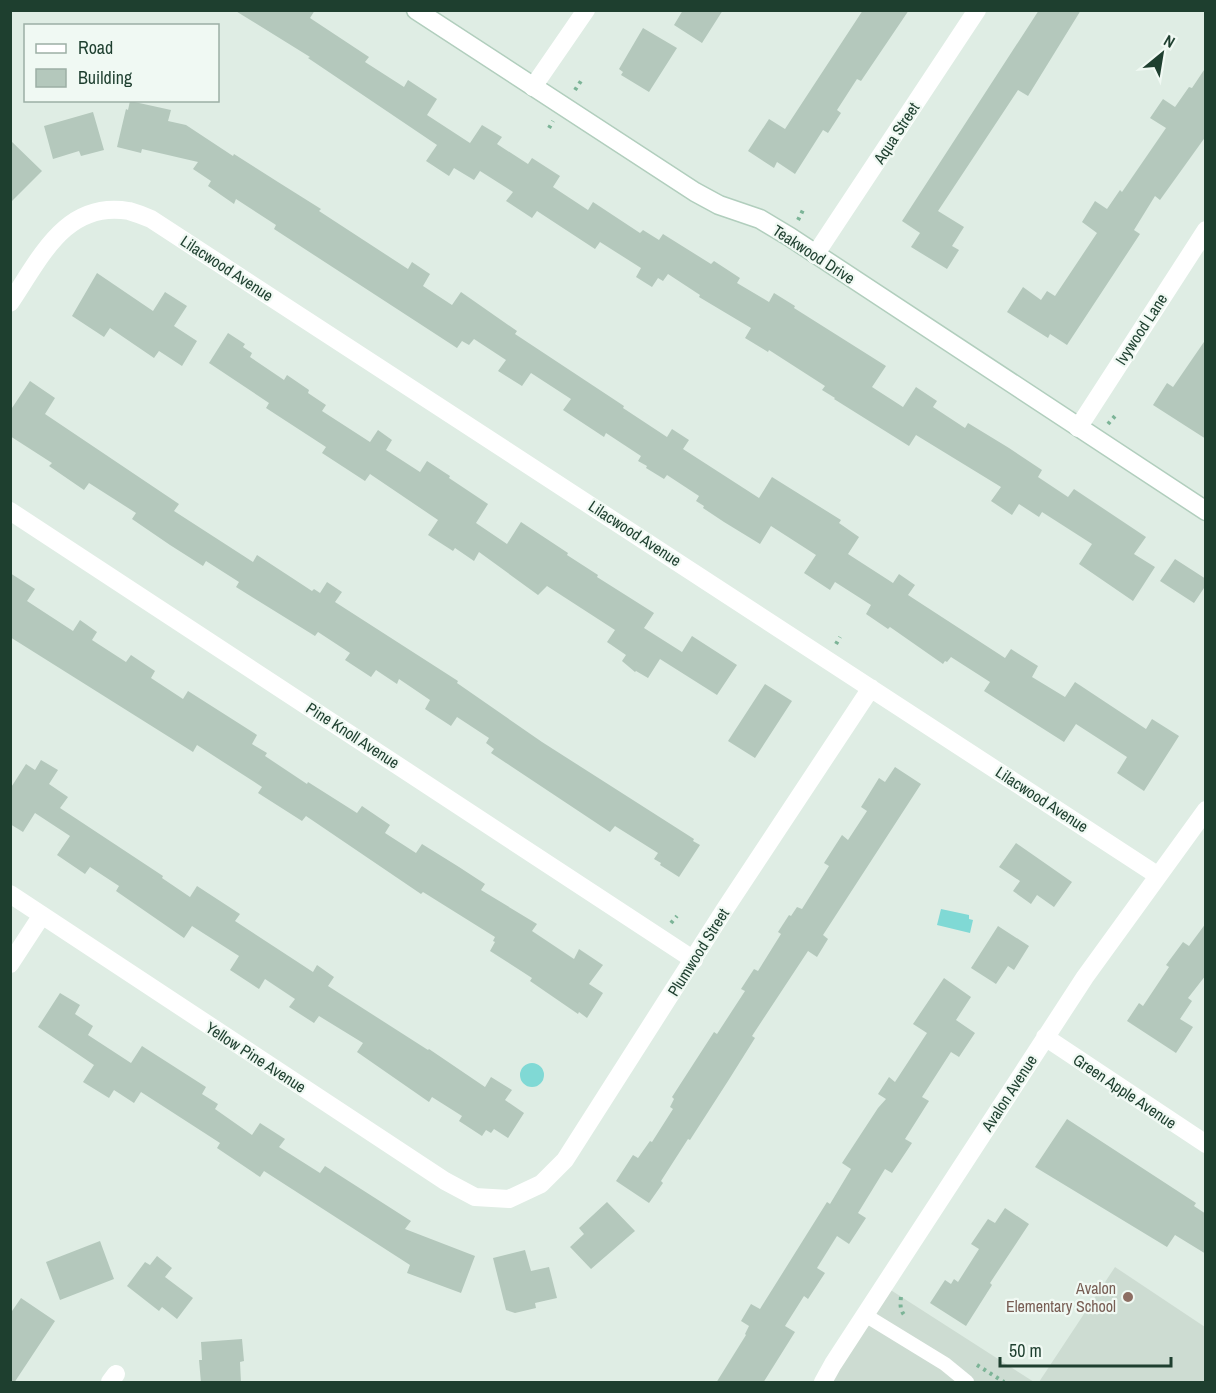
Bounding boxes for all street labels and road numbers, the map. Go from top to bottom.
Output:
street label: Aqua Street [867,98,924,169]
street label: Teakwood Drive [769,219,859,289]
street label: Lilacwood Avenue [176,230,278,306]
street label: Ivywood Lane [1110,289,1172,369]
street label: Lilacwood Avenue [584,495,686,571]
street label: Pine Knoll Avenue [302,697,404,773]
street label: Lilacwood Avenue [991,761,1093,837]
street label: Plumwood Street [662,904,734,1000]
street label: Yellow Pine Avenue [202,1016,310,1098]
street label: Green Apple Avenue [1069,1048,1181,1134]
street label: Avalon Avenue [976,1050,1042,1136]

